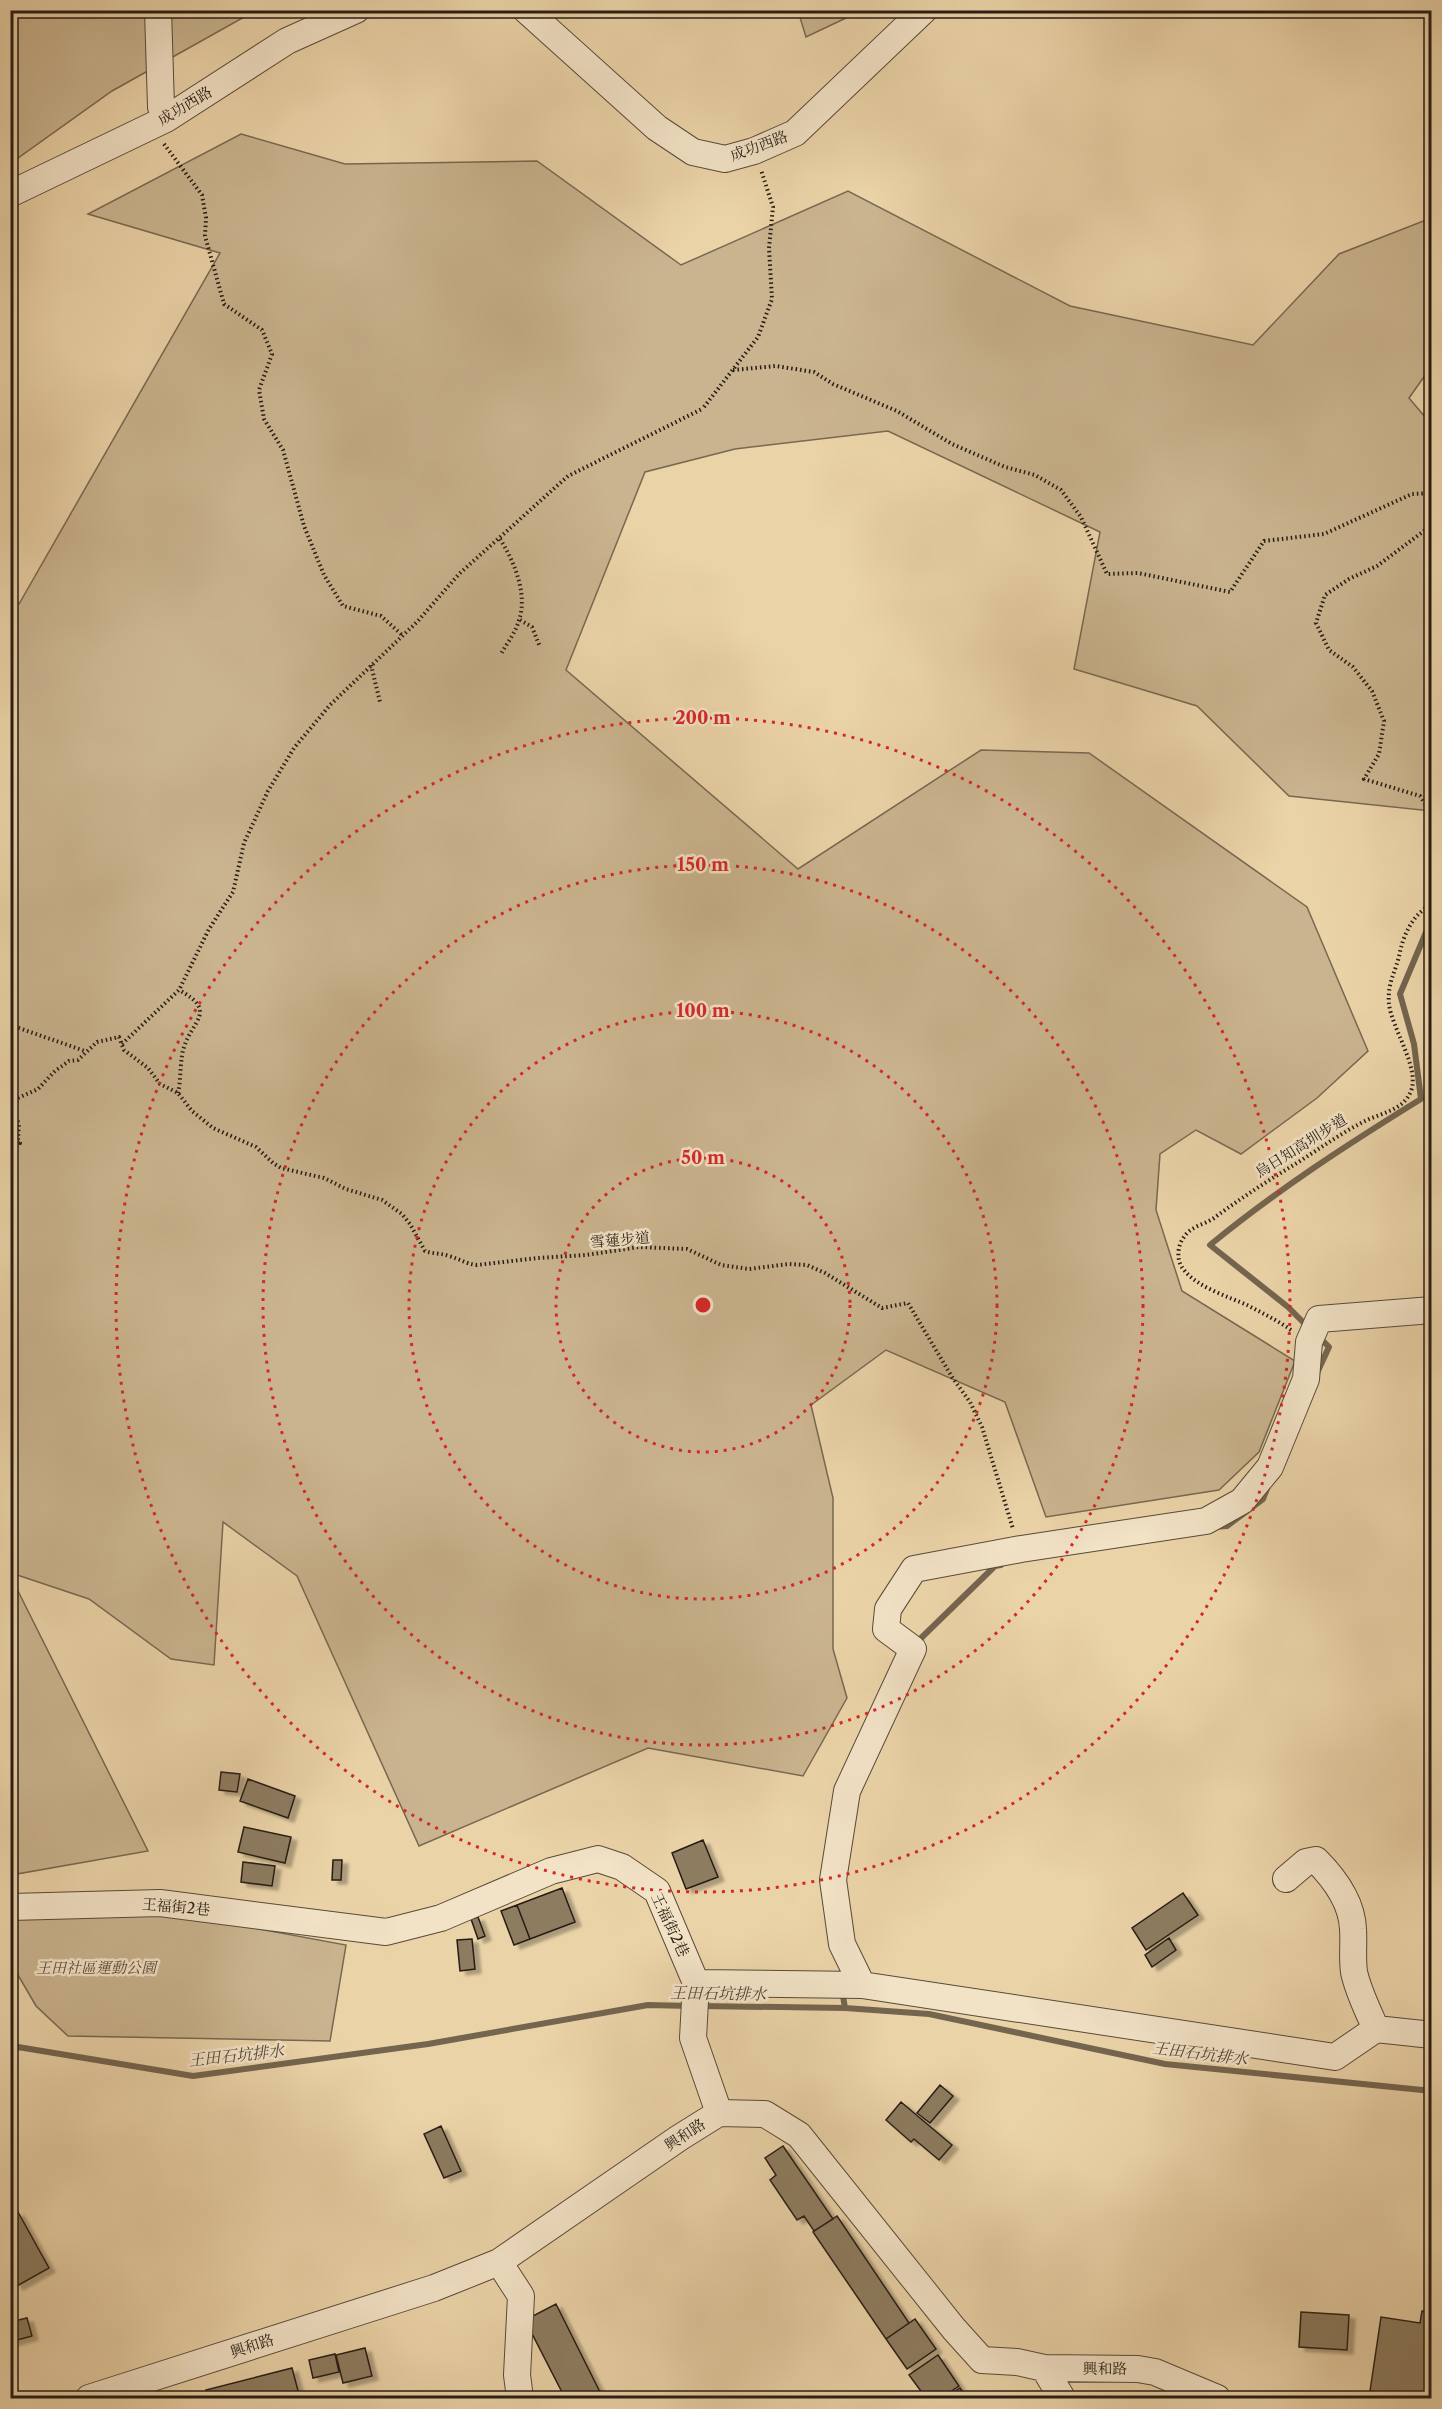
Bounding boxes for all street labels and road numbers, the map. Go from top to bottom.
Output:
street label: 成功西路 [154,82,215,129]
street label: 成功西路 [727,126,790,165]
street label: 烏日知高圳步道 [1251,1110,1350,1181]
street label: 雪蓮步道 [589,1227,651,1252]
street label: 王福街2巷 [647,1890,694,1960]
street label: 王福街2巷 [141,1894,211,1919]
street label: 興和路 [661,2114,709,2155]
street label: 興和路 [228,2330,276,2362]
street label: 興和路 [1082,2359,1128,2378]

